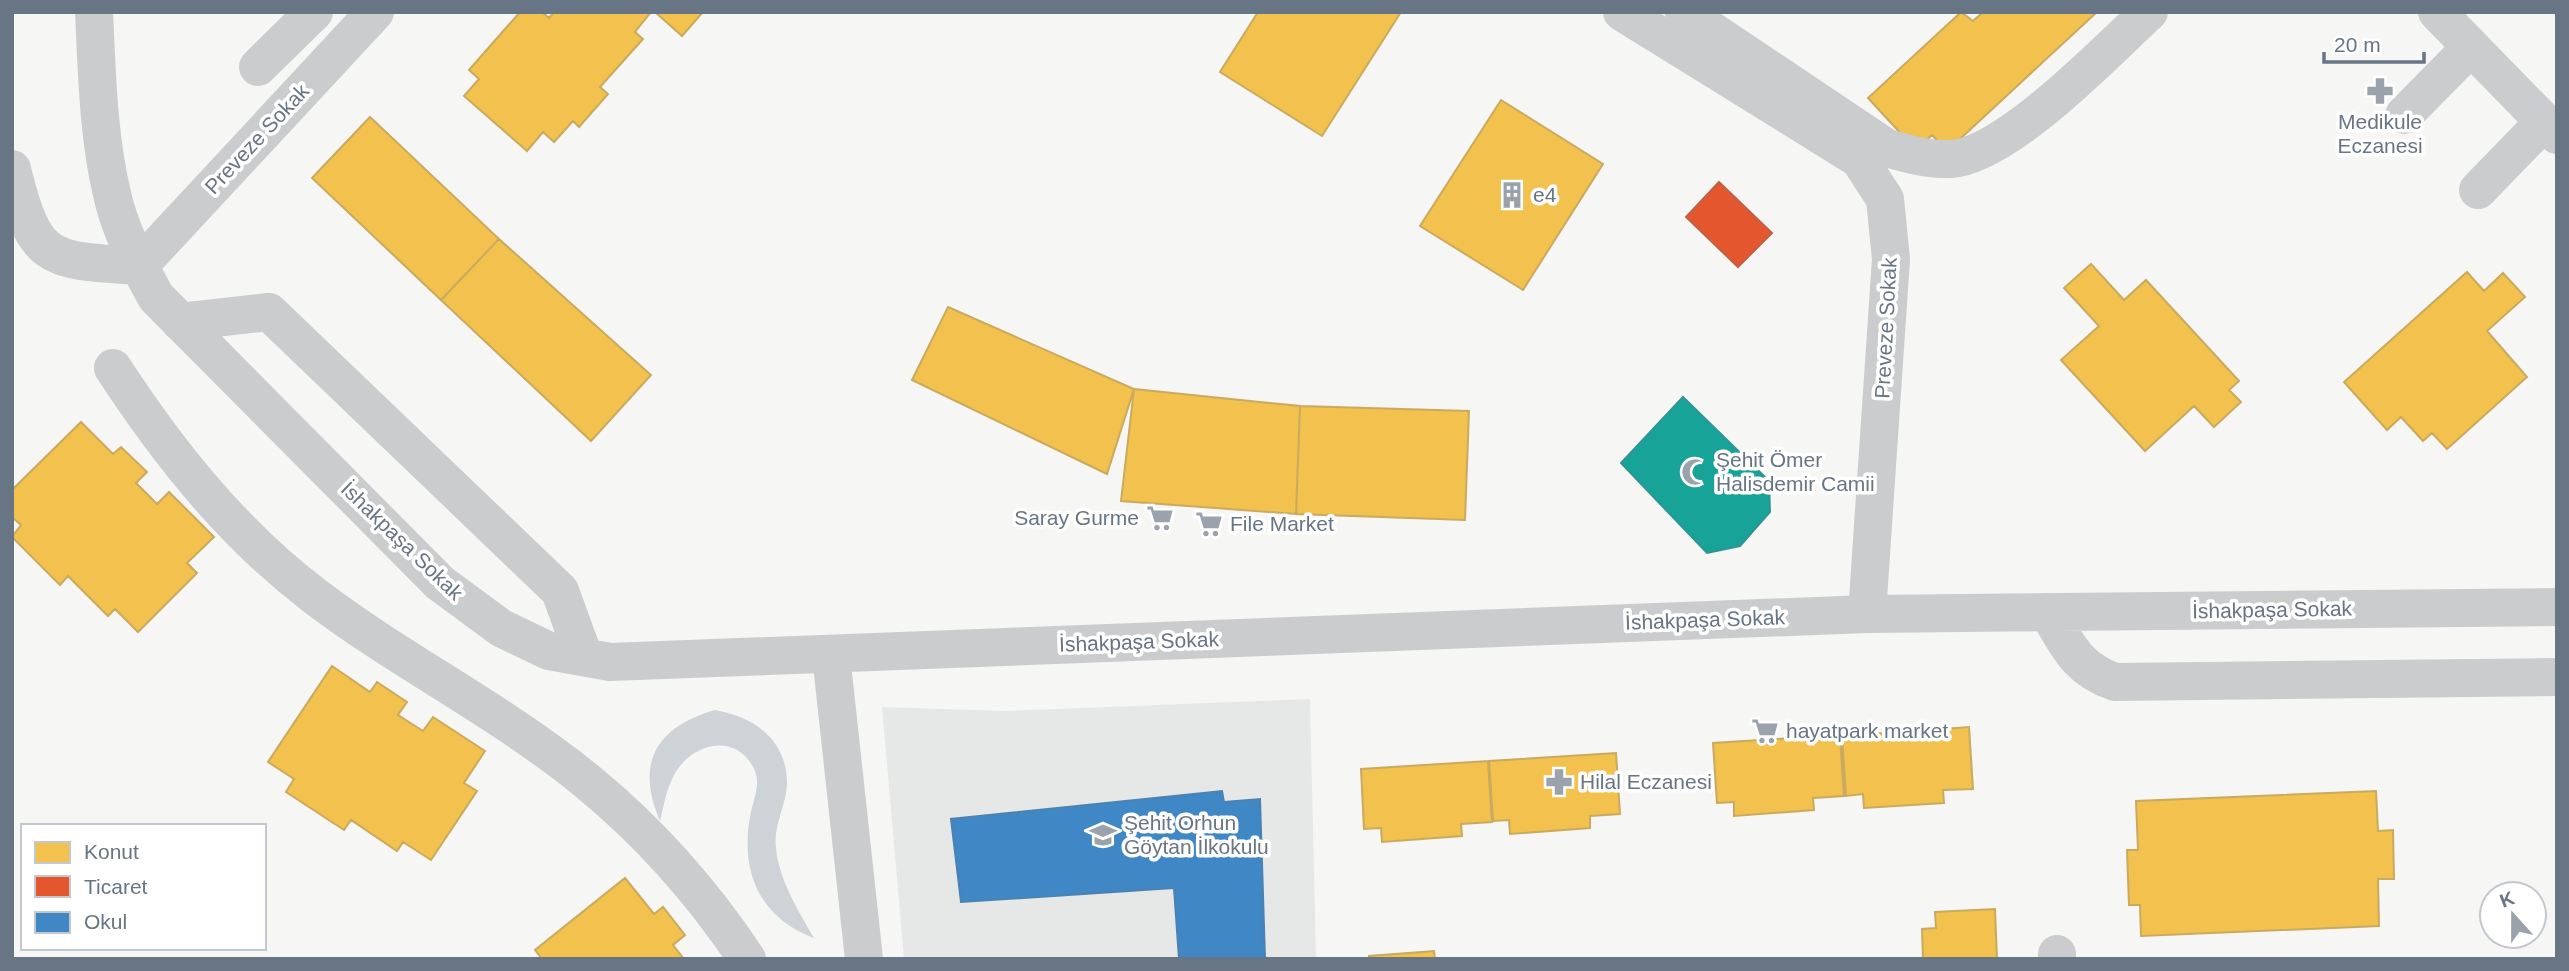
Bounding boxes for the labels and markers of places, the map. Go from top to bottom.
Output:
pharmacy icon: Medikule Eczanesi [2365,76,2395,106]
place label: Medikule Eczanesi [2337,110,2423,157]
building icon: e4 [1497,180,1527,210]
place label: e4 [1533,183,1557,206]
place label: Şehit Ömer Halisdemir Camii [1716,448,1875,495]
mosque icon: Şehit Ömer Halisdemir Camii [1680,457,1710,487]
supermarket icon: Saray Gurme [1145,503,1175,533]
place label: Saray Gurme [1014,506,1139,529]
supermarket icon: File Market [1194,509,1224,539]
place label: File Market [1230,512,1334,535]
supermarket icon: hayatpark market [1750,716,1780,746]
place label: hayatpark market [1786,719,1948,742]
pharmacy icon: Hilal Eczanesi [1544,767,1574,797]
place label: Hilal Eczanesi [1580,770,1712,793]
place label: Şehit Orhun Göytan İlkokulu [1124,811,1269,858]
school or university icon: Şehit Orhun Göytan İlkokulu [1088,820,1118,850]

